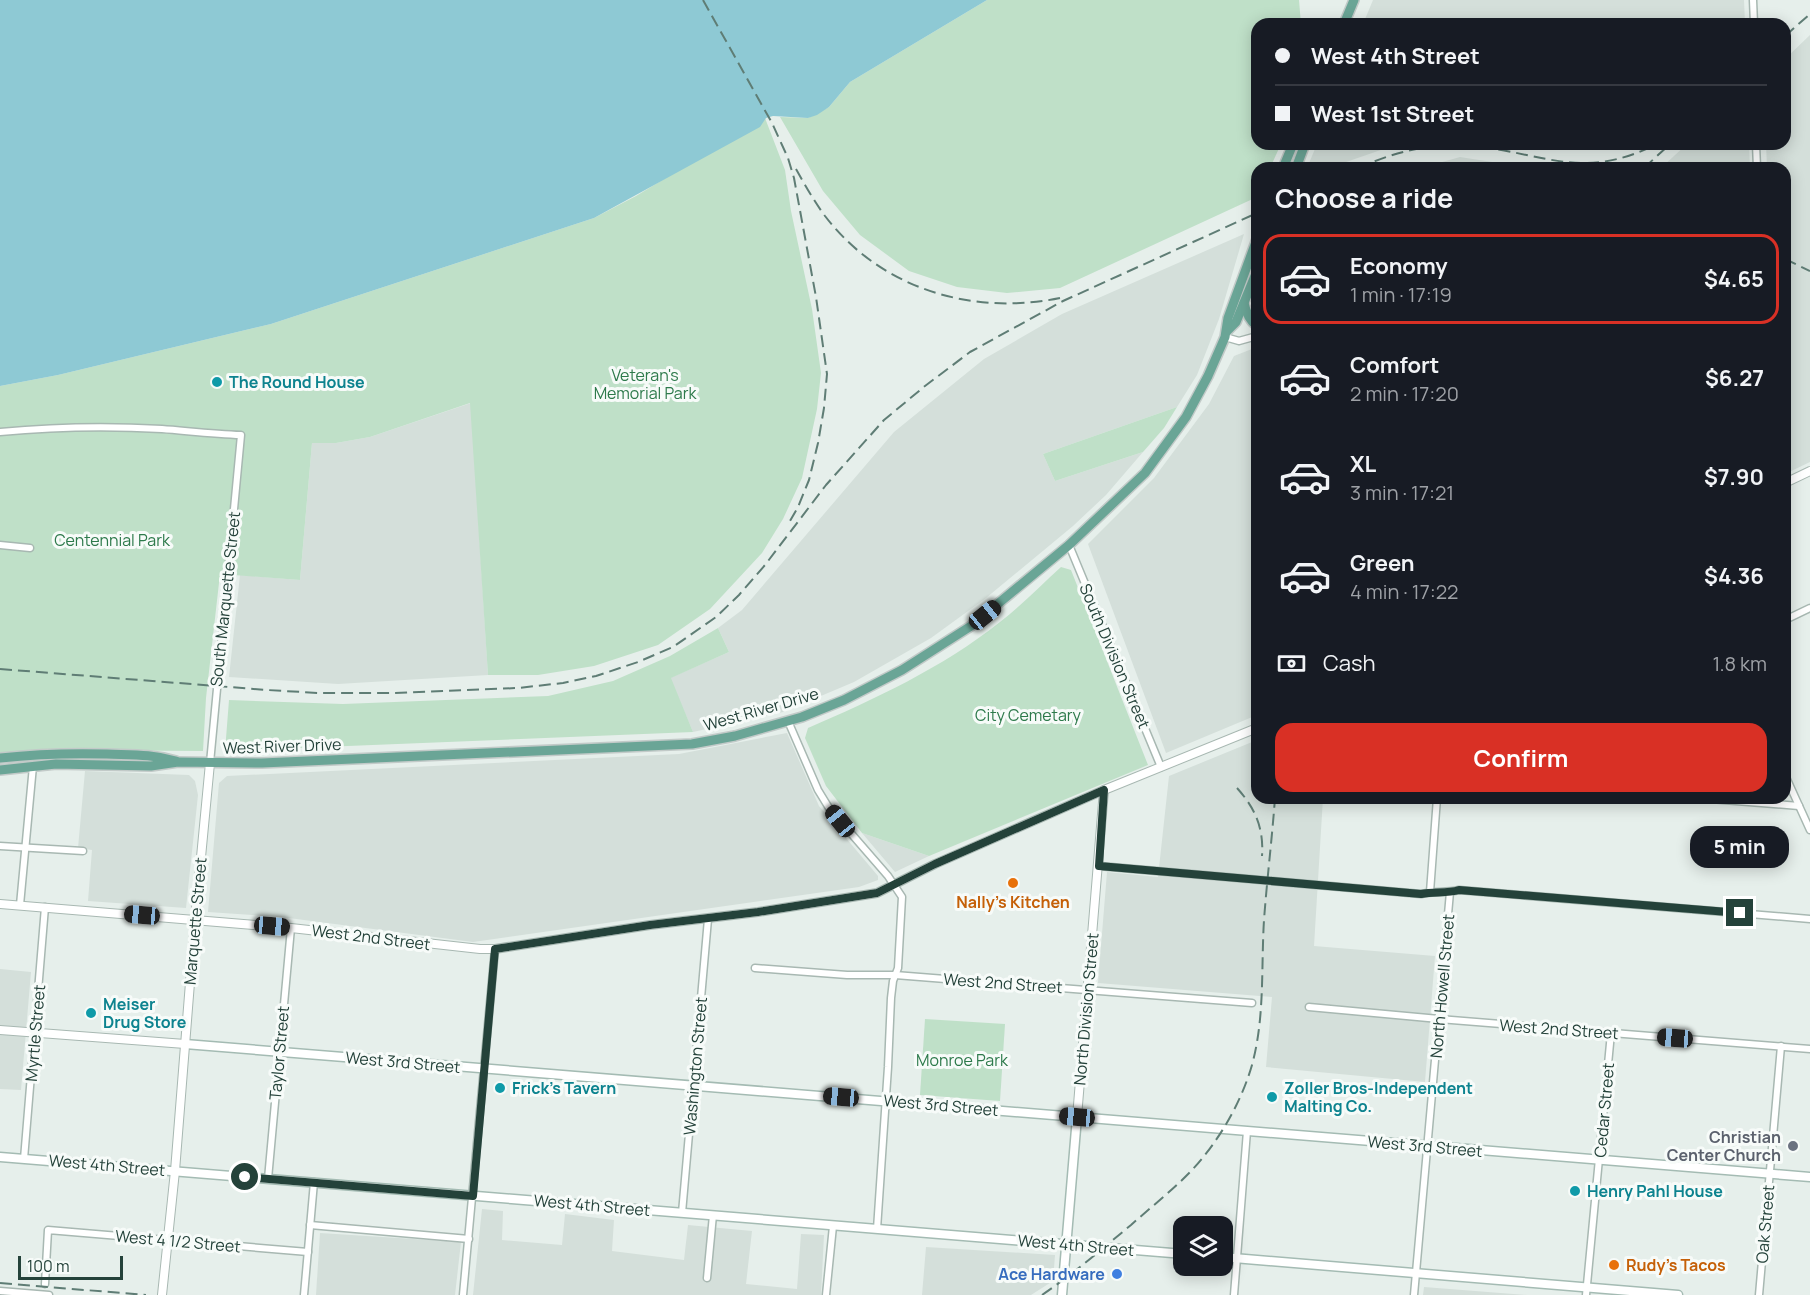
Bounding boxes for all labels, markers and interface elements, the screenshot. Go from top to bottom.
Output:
text: West 4th Street [1311,41,1480,71]
text: West 1st Street [1311,99,1474,129]
text: Choose a ride [1275,179,1453,216]
text: Economy [1350,251,1448,281]
icon: car [1278,252,1332,306]
text: $4.65 [1704,264,1764,294]
text: 1 min · 17:19 [1350,281,1452,308]
text: Comfort [1350,350,1439,380]
icon: car [1278,351,1332,405]
text: $6.27 [1705,363,1764,393]
park label: Veteran's Memorial Park [594,364,697,404]
place label: The Round House [229,371,365,393]
marker: The Round House [210,375,224,389]
text: 2 min · 17:20 [1350,380,1459,407]
text: XL [1350,449,1376,479]
icon: car [1278,450,1332,504]
text: $7.90 [1704,462,1764,492]
text: 3 min · 17:21 [1350,479,1454,506]
street label: South Marquette Street [205,510,245,688]
park label: Centennial Park [54,529,171,551]
text: Green [1350,548,1415,578]
icon: car [1278,549,1332,603]
text: $4.36 [1704,561,1764,591]
text: 4 min · 17:22 [1350,578,1458,605]
street label: South Division Street [1074,580,1156,732]
car [965,597,1005,633]
icon: cash [1275,647,1308,680]
text: Cash [1323,648,1376,678]
text: 1.8 km [1712,650,1767,677]
street label: West River Drive [701,682,821,736]
park label: City Cemetary [975,704,1081,726]
button: Confirm [1275,723,1767,792]
street label: West River Drive [222,733,342,759]
car [822,801,858,841]
callout: 5 min [1690,826,1790,868]
text: 5 min [1714,833,1765,860]
street label: Marquette Street [178,856,212,986]
marker: Nally's Kitchen [1006,876,1020,890]
place label: Nally's Kitchen [956,891,1070,913]
route end [1726,899,1753,926]
car [123,904,161,926]
street label: North Howell Street [1425,913,1459,1059]
car [253,915,291,937]
street label: West 2nd Street [310,919,432,955]
street label: North Division Street [1068,932,1104,1086]
street label: West 2nd Street [943,968,1063,998]
street label: Myrtle Street [20,984,50,1082]
place label: Meiser Drug Store [103,993,187,1033]
street label: Washington Street [678,996,712,1136]
street label: Taylor Street [264,1005,294,1101]
marker: Meiser Drug Store [84,1006,98,1020]
street label: West 2nd Street [1499,1014,1619,1044]
car [1656,1028,1694,1048]
street label: West 3rd Street [345,1046,461,1078]
park label: Monroe Park [916,1049,1009,1071]
street label: Cedar Street [1589,1062,1619,1158]
place label: Frick's Tavern [512,1077,616,1099]
place label: Zoller Bros-Independent Malting Co. [1284,1077,1473,1117]
marker: Frick's Tavern [493,1081,507,1095]
car [822,1086,860,1108]
street label: West 3rd Street [883,1089,999,1121]
marker: Zoller Bros-Independent Malting Co. [1265,1090,1279,1104]
car [1058,1106,1096,1128]
place label: Christian Center Church [1667,1126,1781,1166]
street label: West 3rd Street [1367,1130,1483,1162]
marker: Christian Center Church [1786,1139,1800,1153]
street label: West 4th Street [48,1149,166,1181]
route start [231,1163,258,1190]
place label: Henry Pahl House [1587,1180,1723,1202]
marker: Henry Pahl House [1568,1184,1582,1198]
street label: Oak Street [1751,1184,1779,1264]
street label: West 4th Street [533,1189,651,1221]
map controls [1173,1216,1233,1276]
button: layers [1173,1216,1233,1276]
street label: West 4 1/2 Street [114,1225,242,1257]
street label: West 4th Street [1017,1229,1135,1261]
scale bar [18,1253,123,1280]
place label: Rudy's Tacos [1626,1254,1726,1276]
text: 100 m [27,1255,70,1277]
marker: Rudy's Tacos [1607,1258,1621,1272]
place label: Ace Hardware [998,1263,1105,1285]
marker: Ace Hardware [1110,1267,1124,1281]

